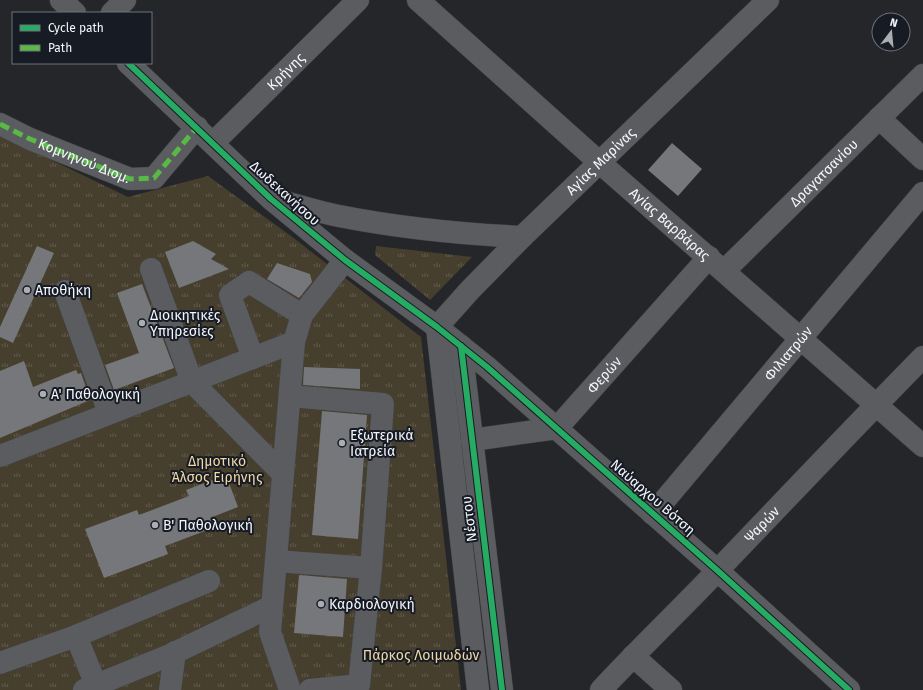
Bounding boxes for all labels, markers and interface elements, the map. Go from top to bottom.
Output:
legend [12,12,152,64]
north arrow [871,12,911,52]
text: N [888,16,899,30]
text: Cycle path [48,21,104,35]
text: Path [48,41,72,55]
street label: Κρήνης [264,49,309,94]
street label: Αγίας Μαρίνας [563,124,639,199]
street label: Κομνηνού Διομ. [35,135,133,187]
street label: Δραγατσανίου [786,136,862,210]
street label: Δωδεκανήσου [246,157,323,229]
street label: Αγίας Βαρβάρας [626,185,714,265]
place label: Αποθήκη [35,282,91,299]
marker: Αποθήκη [22,285,32,295]
place label: Διοικητικές Υπηρεσίες [150,307,221,340]
marker: Διοικητικές Υπηρεσίες [137,318,147,328]
street label: Φιλιατρών [761,323,816,384]
street label: Φερών [584,353,626,397]
place label: Α' Παθολογική [51,386,140,403]
marker: Α' Παθολογική [38,389,48,399]
place label: Εξωτερικά Ιατρεία [350,427,414,460]
marker: Εξωτερικά Ιατρεία [337,438,347,448]
park label: Δημοτικό Άλσος Ειρήνης [172,453,263,486]
street label: Ναύαρχου Βότση [607,456,699,539]
street label: Νέστου [458,495,481,543]
street label: Ψαρών [741,503,784,546]
place label: Β' Παθολογική [163,517,253,534]
marker: Β' Παθολογική [150,520,160,530]
place label: Καρδιολογική [329,596,415,613]
marker: Καρδιολογική [316,599,326,609]
park label: Πάρκος Λοιμωδών [363,647,480,664]

